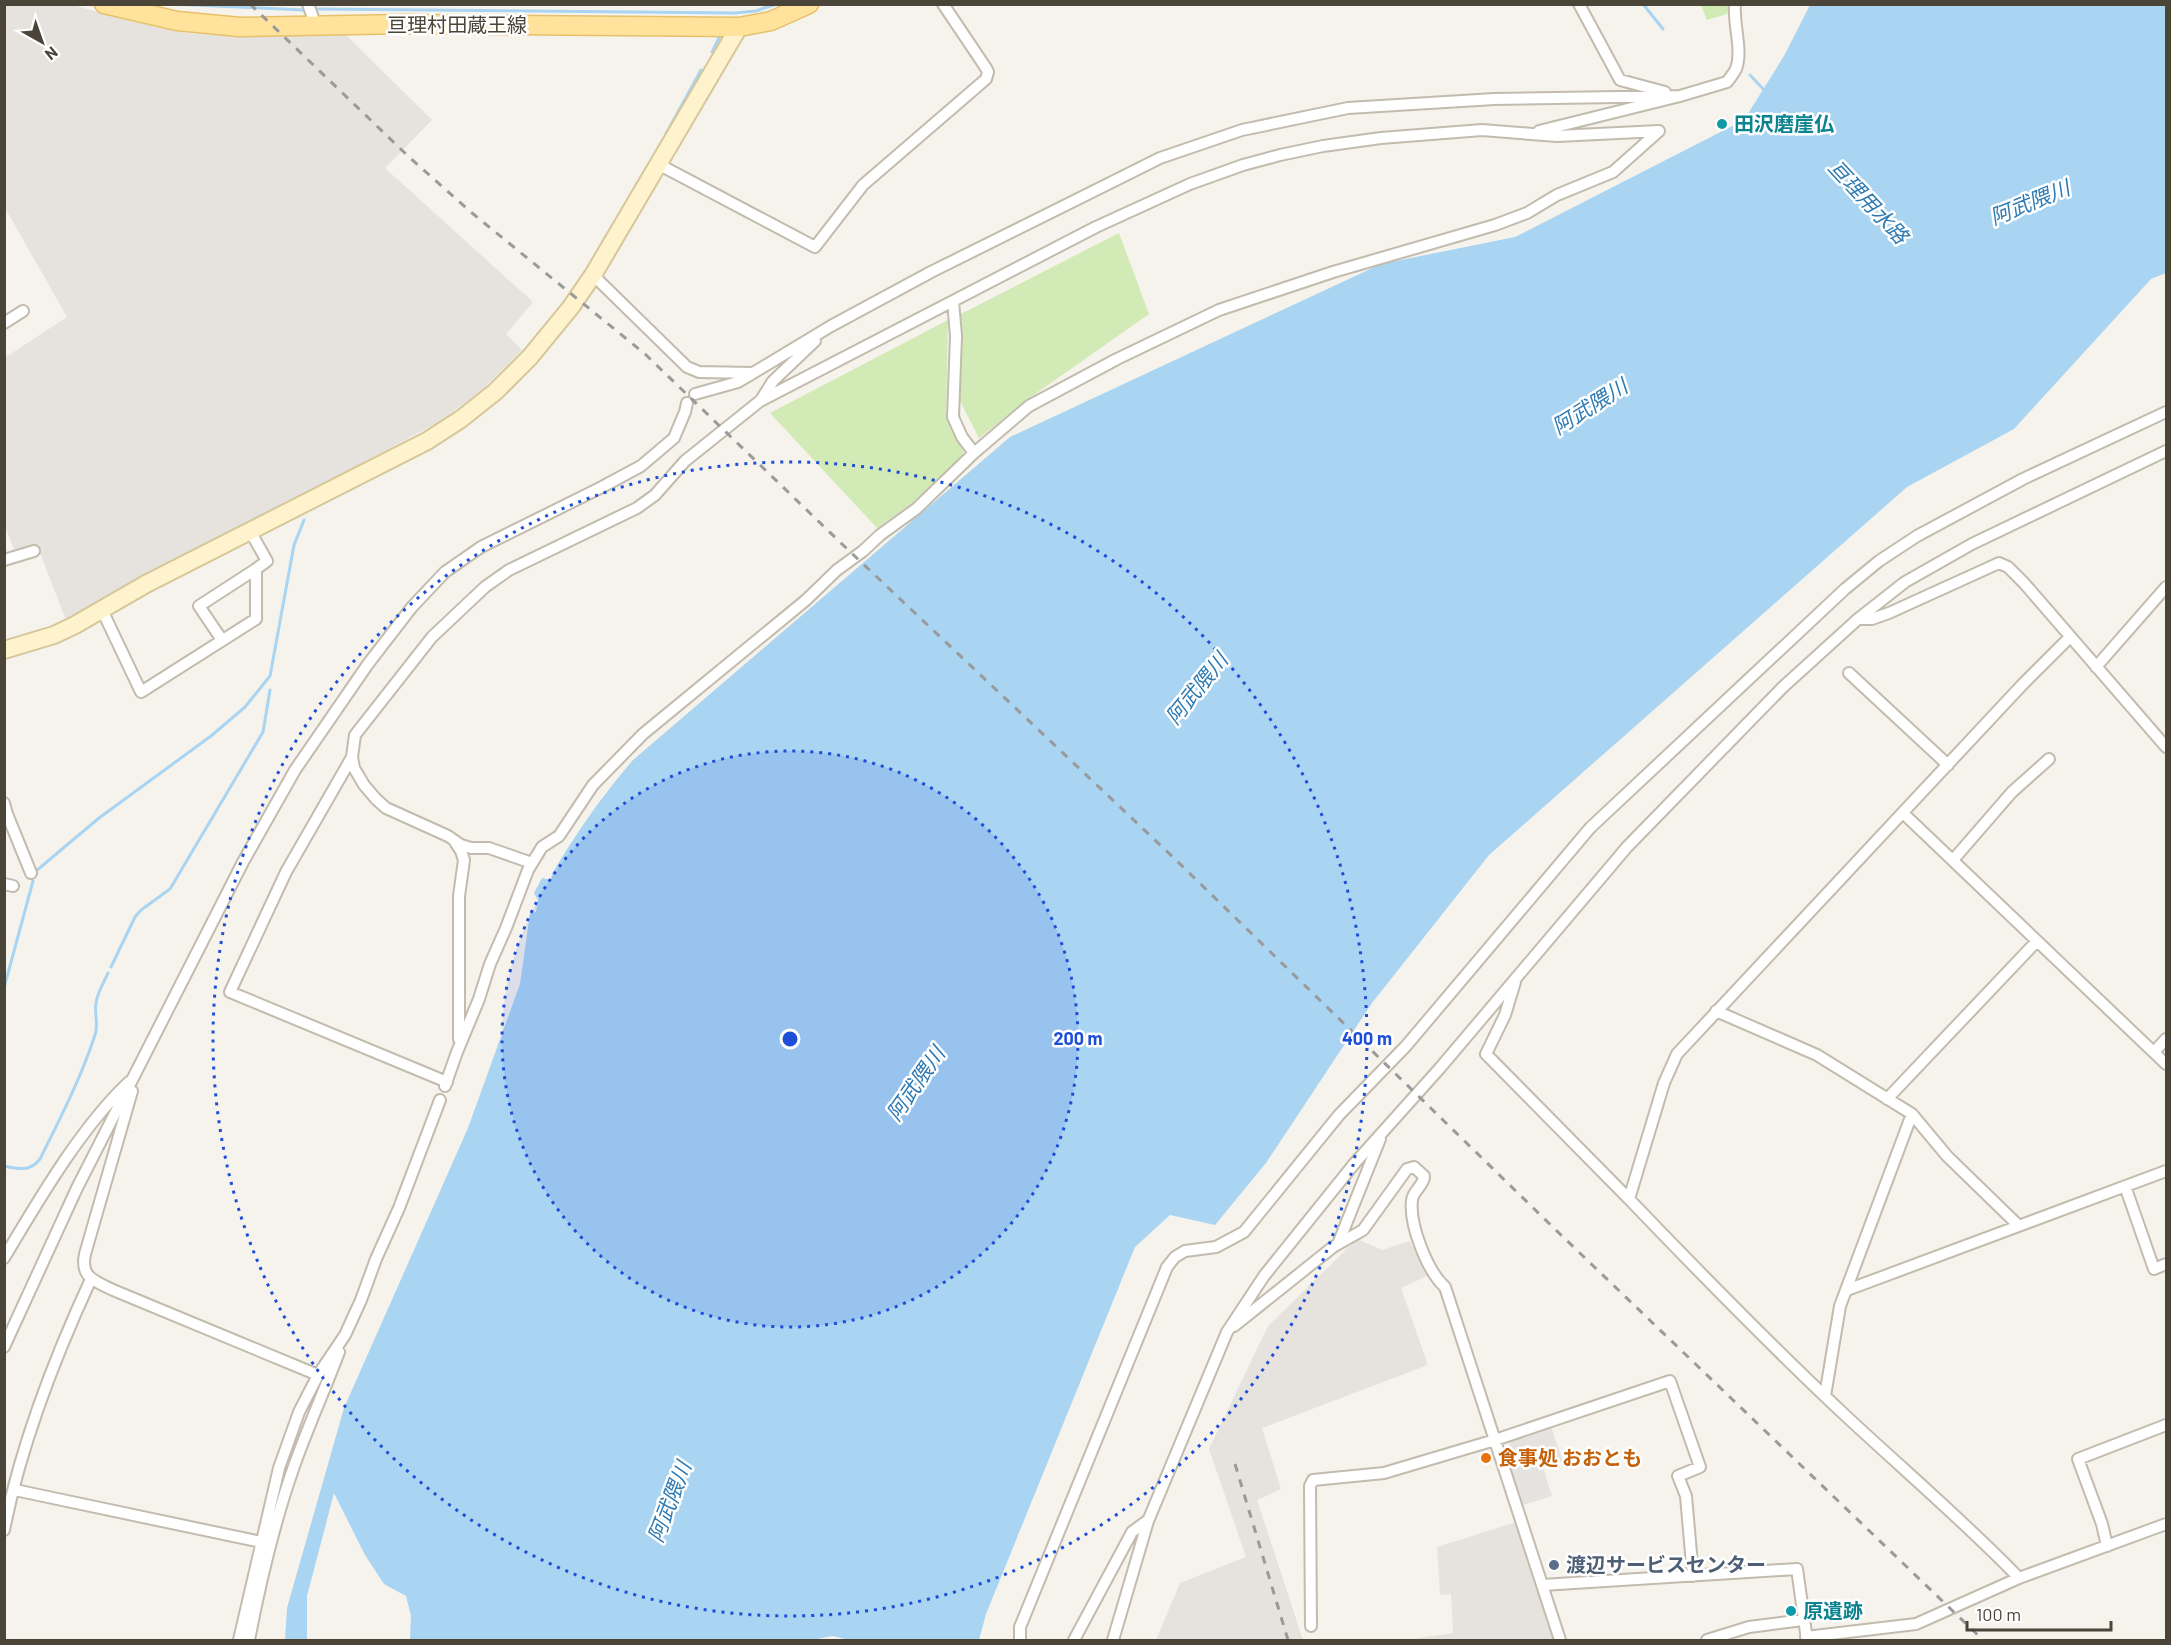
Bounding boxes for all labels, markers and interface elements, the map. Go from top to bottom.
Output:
north arrow [12,12,72,72]
street label: 亘理村田蔵王線 [387,12,527,36]
text: N [42,43,62,65]
place label: 田沢磨崖仏 [1734,111,1834,135]
marker: 田沢磨崖仏 [1715,117,1729,131]
water label: 亘理用水路 [1824,154,1915,249]
water label: 阿武隈川 [1986,174,2075,229]
water label: 阿武隈川 [1547,372,1633,439]
water label: 阿武隈川 [1160,646,1233,729]
text: 200 m [1053,1027,1103,1049]
text: 400 m [1342,1027,1392,1049]
centre of rings [780,1029,800,1049]
water label: 阿武隈川 [880,1040,950,1125]
place label: 食事処 おおとも [1498,1445,1642,1469]
marker: 食事処 おおとも [1479,1451,1493,1465]
water label: 阿武隈川 [642,1456,696,1545]
place label: 渡辺サービスセンター [1566,1552,1766,1576]
marker: 渡辺サービスセンター [1547,1558,1561,1572]
scale bar [1967,1594,2111,1632]
place label: 原遺跡 [1803,1598,1863,1622]
text: 100 m [1976,1603,2021,1625]
marker: 原遺跡 [1784,1604,1798,1618]

